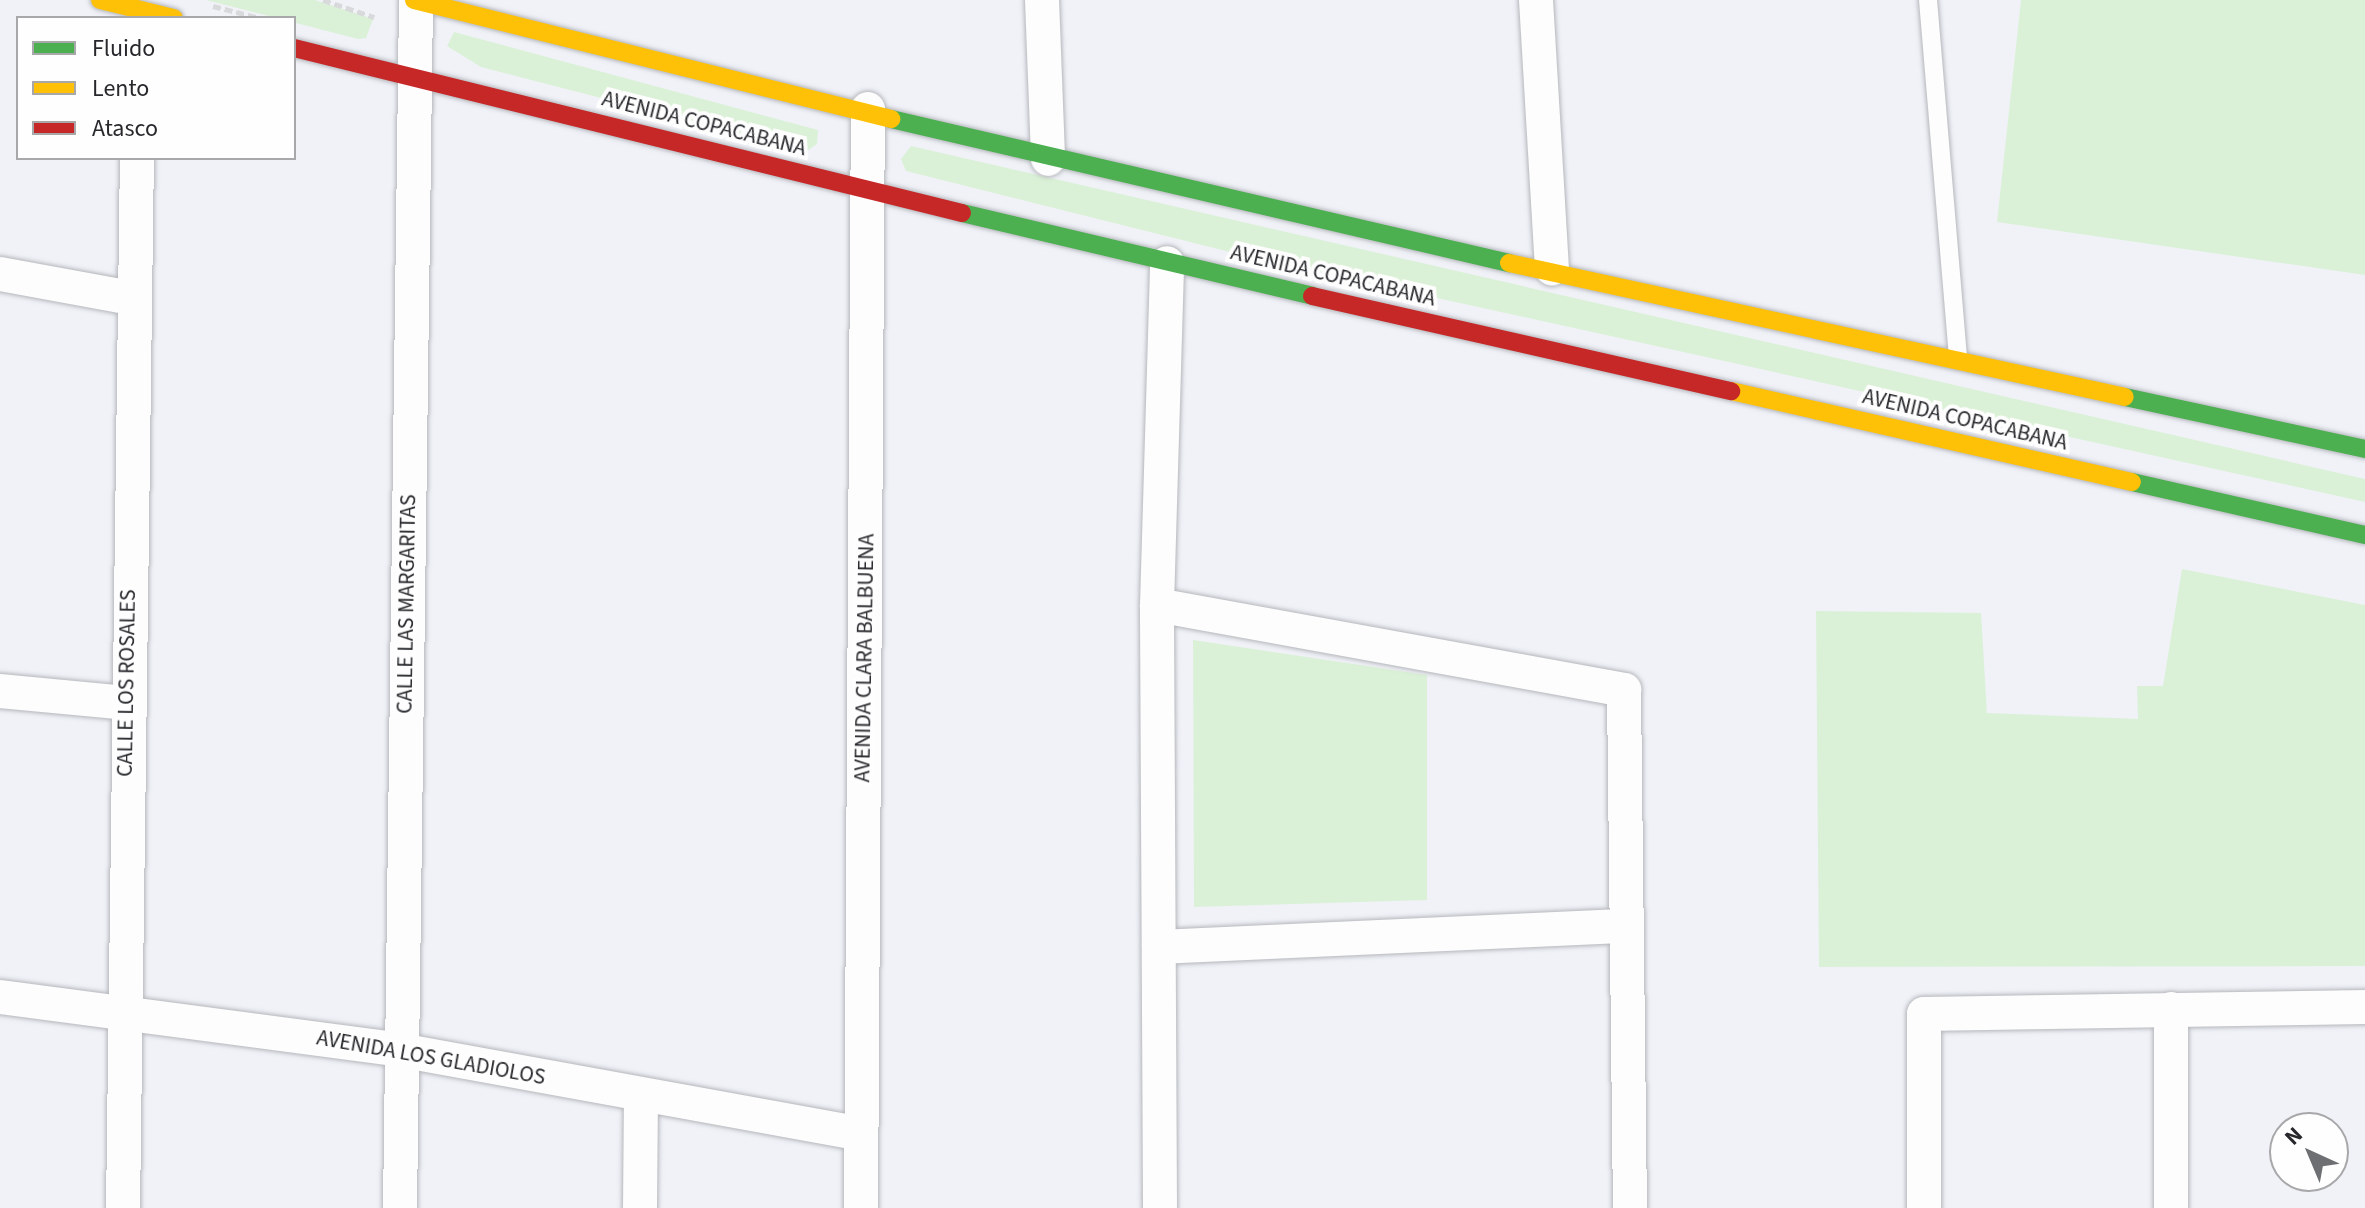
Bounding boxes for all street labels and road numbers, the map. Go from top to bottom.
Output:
street label: AVENIDA COPACABANA [599,86,809,162]
street label: AVENIDA COPACABANA [1228,240,1438,312]
street label: AVENIDA COPACABANA [1860,384,2070,456]
street label: CALLE LAS MARGARITAS [392,494,422,714]
street label: AVENIDA CLARA BALBUENA [850,533,880,783]
street label: CALLE LOS ROSALES [112,589,142,777]
street label: AVENIDA LOS GLADIOLOS [315,1025,547,1091]

